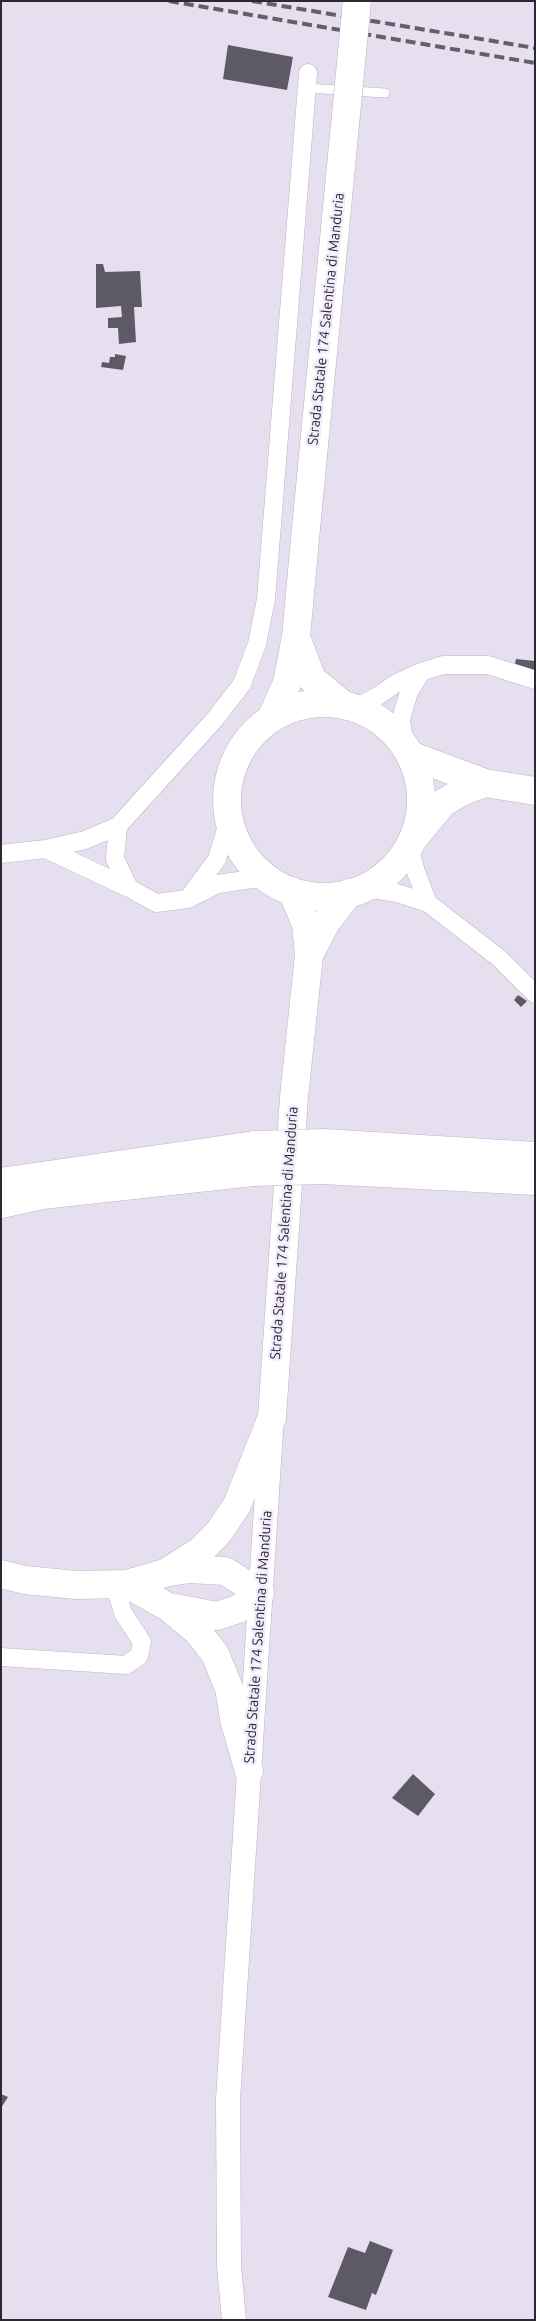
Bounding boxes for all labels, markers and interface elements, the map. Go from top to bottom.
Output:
street label: Strada Statale 174 Salentina di Manduria [304,192,348,446]
street label: Strada Statale 174 Salentina di Manduria [267,1106,301,1360]
street label: Strada Statale 174 Salentina di Manduria [241,1510,275,1764]

